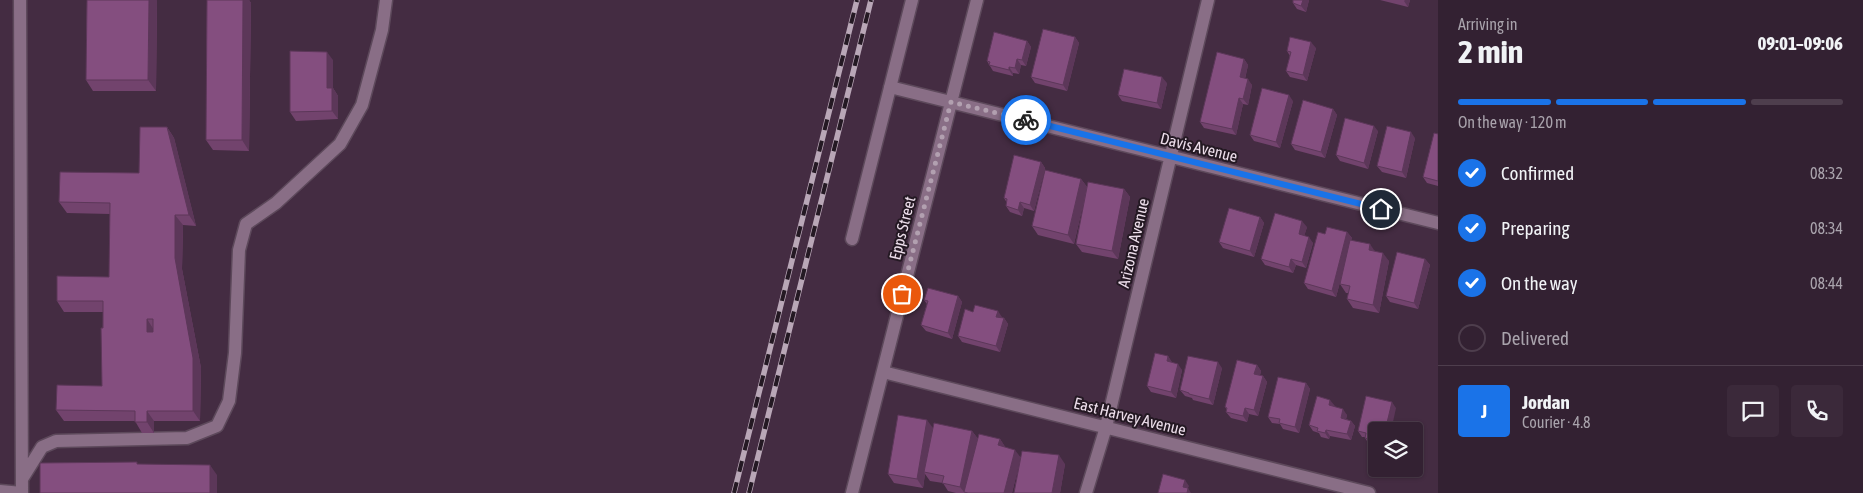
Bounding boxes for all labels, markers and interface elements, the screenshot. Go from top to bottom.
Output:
text: Arriving in [1458,15,1518,33]
text: 09:01–09:06 [1757,32,1843,54]
text: 2 min [1458,33,1523,70]
courier [1001,95,1051,145]
icon: bike [1012,106,1040,134]
text: On the way · 120 m [1458,113,1567,131]
street label: Davis Avenue [1159,129,1239,165]
icon: check [1458,159,1486,187]
text: Confirmed [1501,162,1574,184]
text: 08:32 [1810,164,1843,182]
pin [1360,188,1402,230]
street label: Epps Street [885,194,920,262]
icon: home [1367,195,1395,223]
street label: Arizona Avenue [1114,197,1152,289]
icon: check [1458,214,1486,242]
text: Preparing [1501,217,1570,239]
text: 08:34 [1810,219,1843,237]
icon: check [1458,269,1486,297]
text: On the way [1501,272,1578,294]
pin [881,273,923,315]
text: 08:44 [1810,274,1843,292]
icon: bag [888,280,916,308]
text: Delivered [1501,327,1569,349]
button: chat [1727,385,1779,437]
button: phone [1791,385,1843,437]
text: Jordan [1522,391,1570,413]
street label: East Harvey Avenue [1072,393,1188,440]
text: J [1481,400,1487,422]
text: Courier · 4.8 [1522,413,1591,431]
map controls [1368,422,1423,477]
button: layers [1368,422,1423,477]

